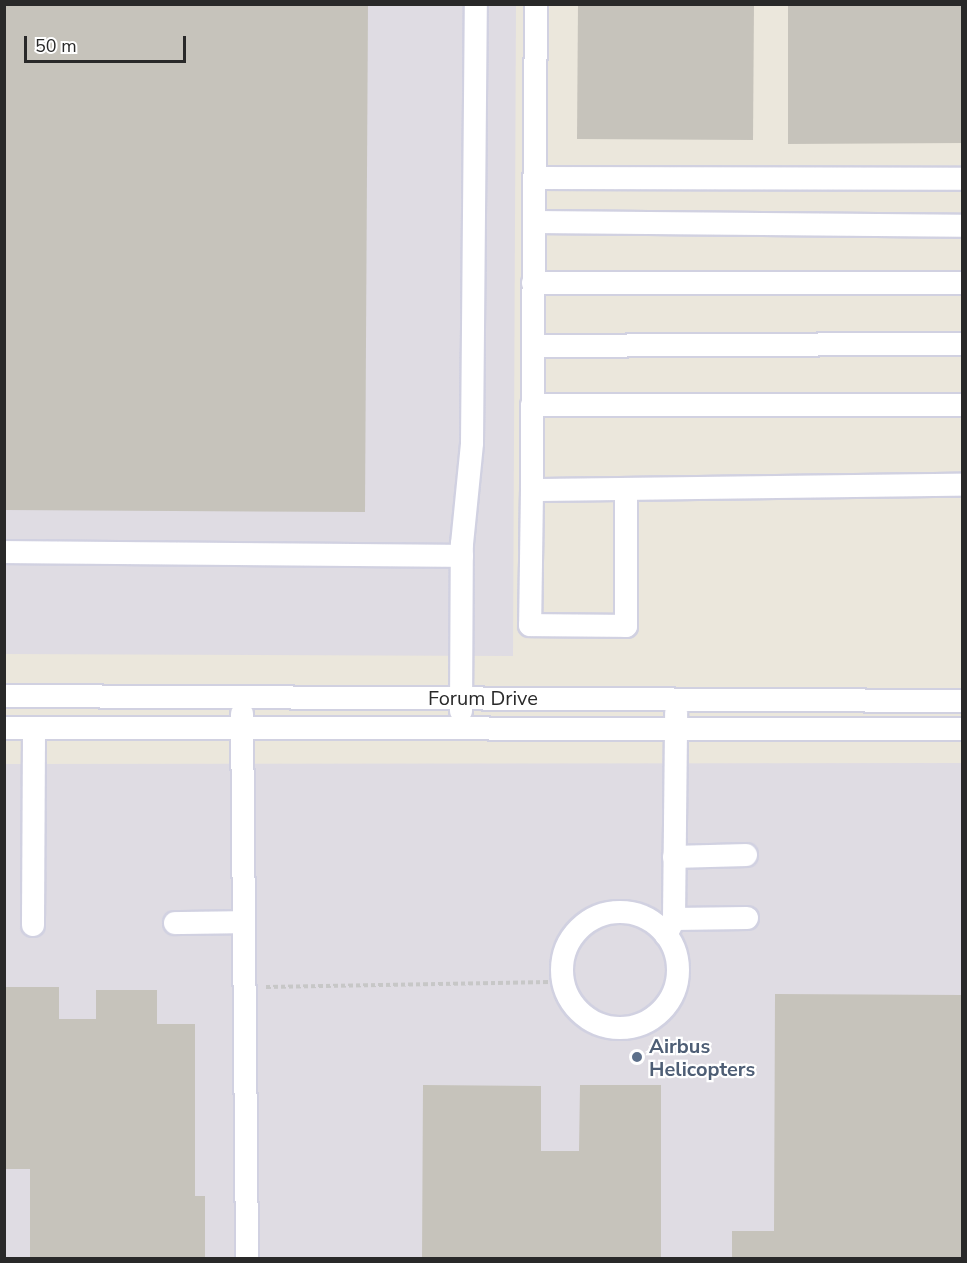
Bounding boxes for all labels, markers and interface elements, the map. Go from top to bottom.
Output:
scale bar [27,24,189,62]
text: 50 m [35,34,77,58]
street label: Forum Drive [428,686,538,710]
place label: Airbus Helicopters [649,1034,755,1081]
marker: Airbus Helicopters [630,1050,644,1064]

